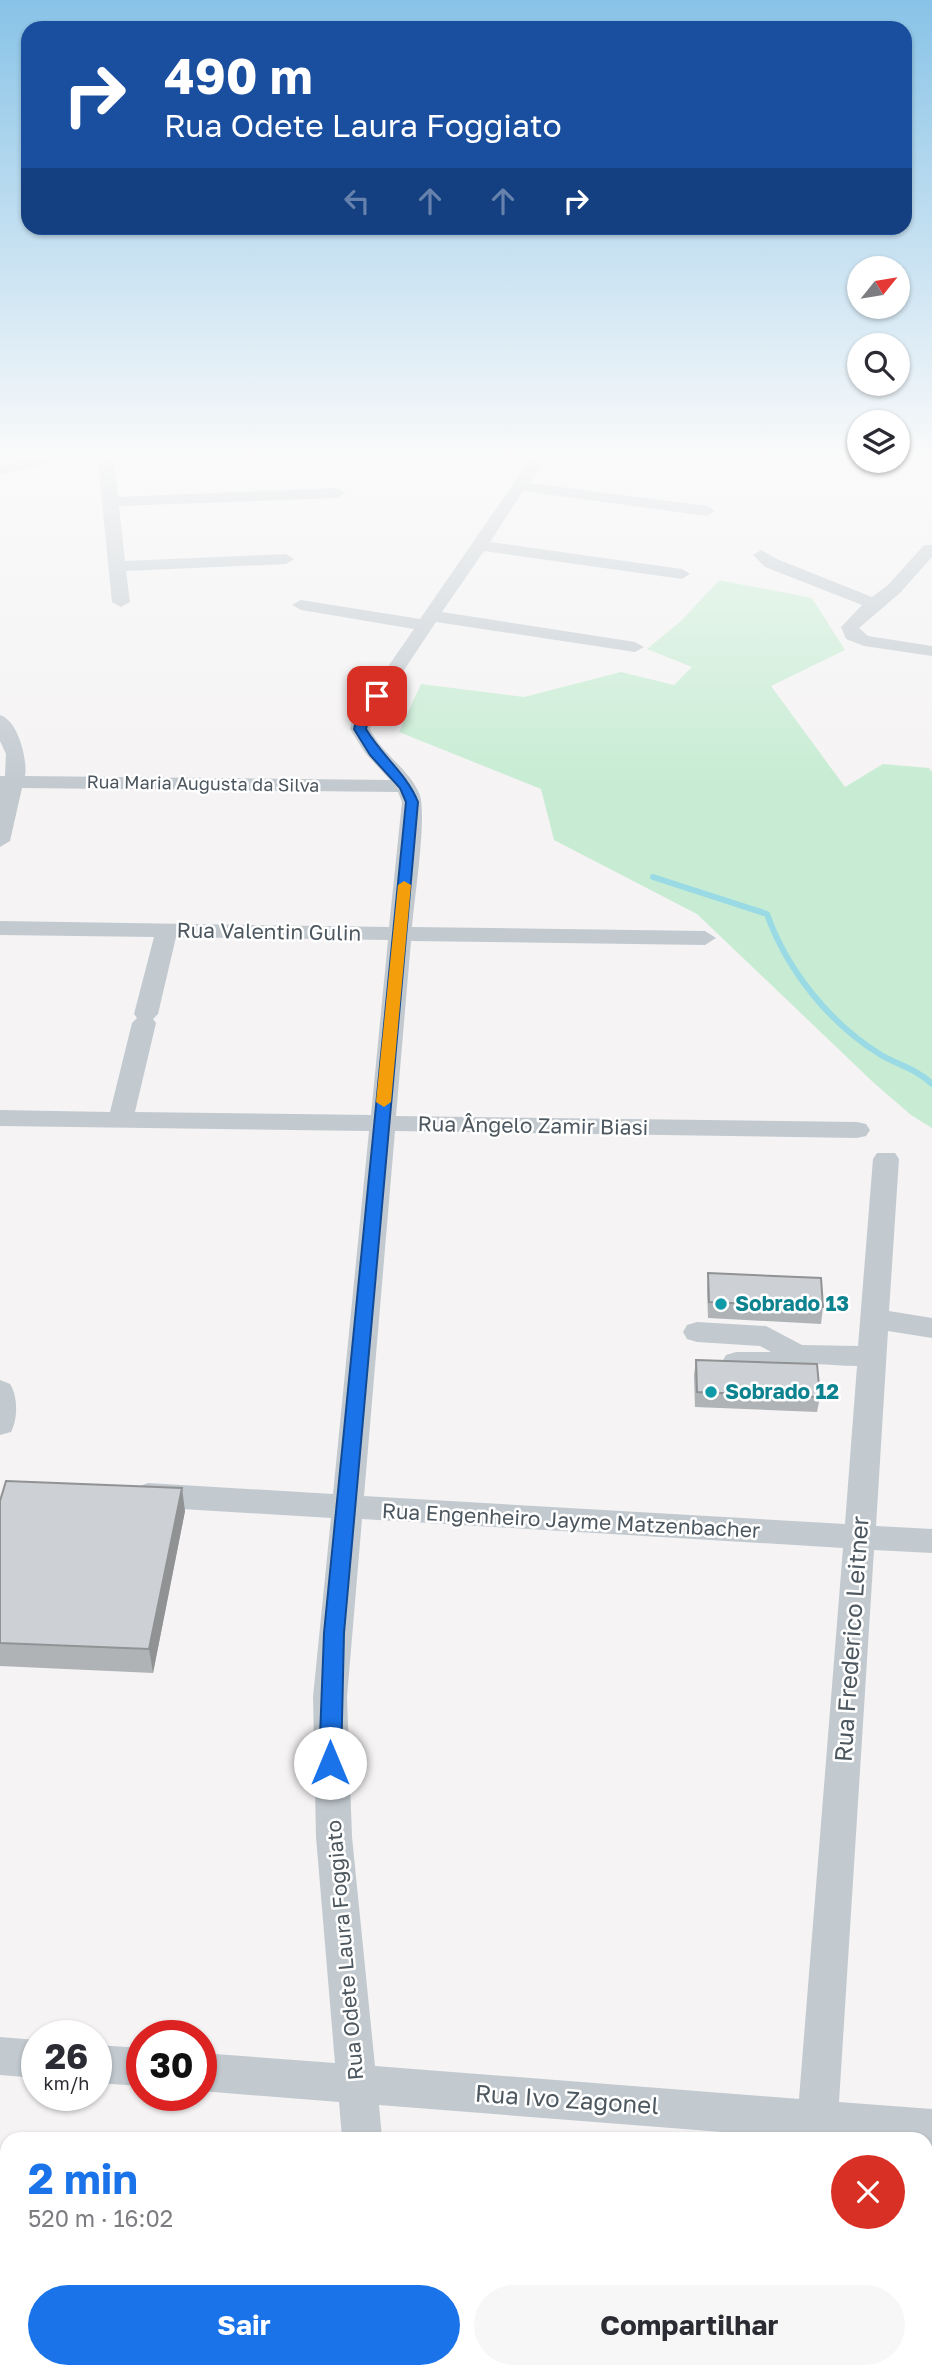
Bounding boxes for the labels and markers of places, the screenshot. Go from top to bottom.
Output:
pin [347,666,407,726]
place label: Sobrado 13 [735,1290,849,1316]
marker: Sobrado 13 [713,1296,729,1312]
place label: Sobrado 12 [725,1378,839,1404]
marker: Sobrado 12 [703,1384,719,1400]

